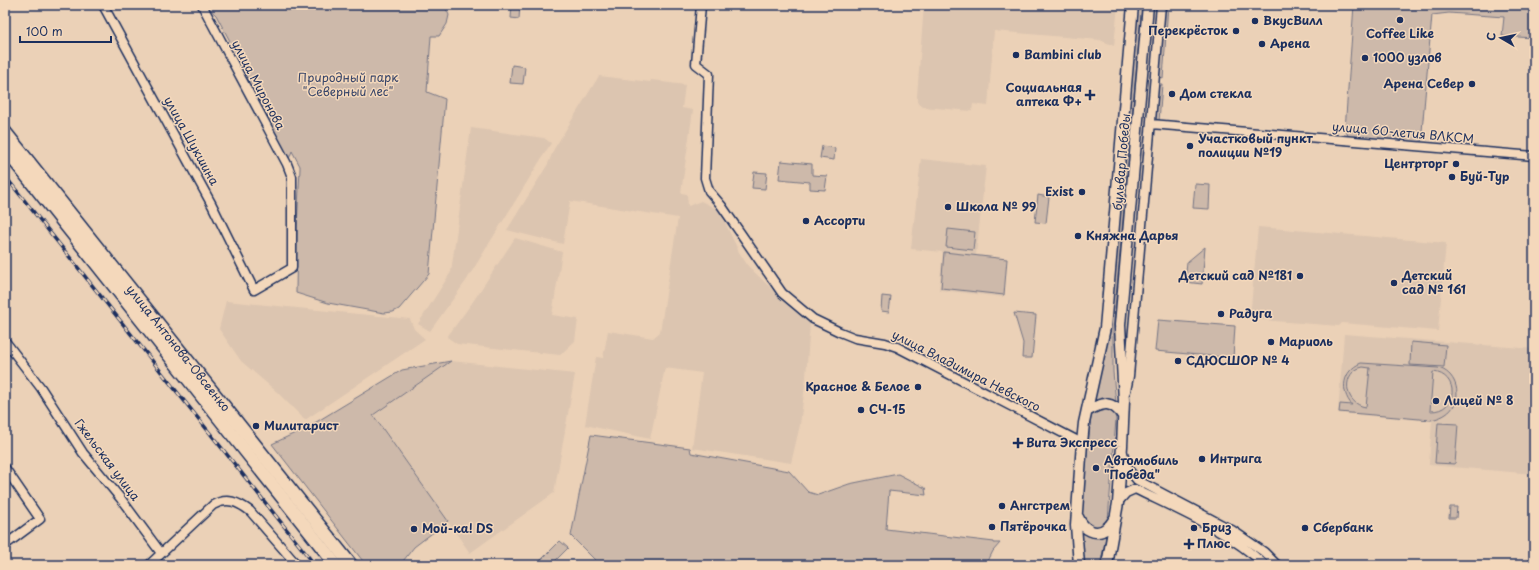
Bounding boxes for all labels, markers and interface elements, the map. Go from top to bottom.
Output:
place label: ВкусВилл [1263,11,1323,29]
marker: Coffee Like [1395,15,1405,25]
marker: ВкусВилл [1250,16,1260,26]
scale bar [20,18,111,44]
north arrow [1481,18,1521,58]
place label: Перекрёсток [1148,21,1228,39]
text: 100 m [26,22,63,40]
place label: Coffee Like [1366,24,1435,42]
marker: Перекрёсток [1231,26,1241,36]
text: С [1482,31,1500,42]
place label: Арена [1270,34,1310,52]
street label: улица Миронова [228,36,290,133]
marker: Арена [1257,39,1267,49]
place label: Bambini club [1024,45,1101,63]
place label: 1000 узлов [1373,48,1442,66]
marker: Bambini club [1011,50,1021,60]
marker: 1000 узлов [1360,53,1370,63]
park label: Природный парк "Северный лес" [298,68,399,100]
place label: Арена Север [1384,74,1464,92]
place label: Социальная аптека Ф+ [1006,78,1082,110]
marker: Арена Север [1467,79,1477,89]
place label: Дом стекла [1179,84,1252,102]
marker: Дом стекла [1167,89,1177,99]
marker: Социальная аптека Ф+ [1085,90,1095,100]
street label: улица Шукшина [160,93,224,189]
street label: бульвар Победы [1108,113,1134,211]
street label: улица 60-летия ВЛКСМ [1332,117,1475,147]
place label: Участковый пункт полиции №19 [1198,129,1314,161]
marker: Участковый пункт полиции №19 [1185,141,1195,151]
place label: Центрторг [1384,154,1448,172]
marker: Центрторг [1451,159,1461,169]
place label: Буй-Тур [1460,167,1509,185]
marker: Буй-Тур [1447,172,1457,182]
place label: Exist [1045,182,1074,200]
marker: Exist [1077,187,1087,197]
place label: Школа № 99 [956,197,1036,215]
marker: Школа № 99 [943,202,953,212]
place label: Ассорти [814,211,865,229]
marker: Ассорти [801,216,811,226]
place label: Княжна Дарья [1086,226,1178,244]
marker: Княжна Дарья [1073,231,1083,241]
place label: Детский сад №181 [1178,266,1292,284]
place label: Детский сад № 161 [1401,266,1466,298]
marker: Детский сад №181 [1295,271,1305,281]
marker: Детский сад № 161 [1389,278,1399,288]
street label: улица Антонова-Овсеенко [122,280,235,415]
place label: Радуга [1229,304,1272,322]
marker: Радуга [1216,309,1226,319]
street label: улица Владимира Невского [889,325,1044,416]
place label: Мариоль [1279,332,1333,350]
marker: Мариоль [1266,337,1276,347]
place label: СДЮСШОР № 4 [1186,351,1289,369]
marker: СДЮСШОР № 4 [1173,356,1183,366]
place label: Красное & Белое [805,377,910,395]
marker: Красное & Белое [913,382,923,392]
place label: Лицей № 8 [1444,391,1513,409]
marker: Лицей № 8 [1431,396,1441,406]
place label: СЧ-15 [869,400,906,418]
marker: СЧ-15 [856,405,866,415]
street label: Гжельская улица [71,414,145,505]
place label: Милитарист [264,416,340,434]
marker: Милитарист [251,421,261,431]
place label: Вита Экспресс [1026,433,1118,451]
marker: Вита Экспресс [1013,438,1023,448]
place label: Интрига [1210,449,1263,467]
place label: Автомобиль "Победа" [1104,451,1179,483]
marker: Интрига [1197,454,1207,464]
marker: Автомобиль "Победа" [1091,463,1101,473]
place label: Ангстрем [1010,496,1070,514]
marker: Ангстрем [997,501,1007,511]
place label: Пятёрочка [1000,517,1067,535]
place label: Бриз [1202,518,1231,536]
place label: Сбербанк [1313,518,1374,536]
place label: Мой-ка! DS [422,519,494,537]
marker: Пятёрочка [987,522,997,532]
marker: Бриз [1189,523,1199,533]
marker: Сбербанк [1300,523,1310,533]
marker: Мой-ка! DS [409,524,419,534]
place label: Плюс [1197,534,1231,552]
marker: Плюс [1184,539,1194,549]

